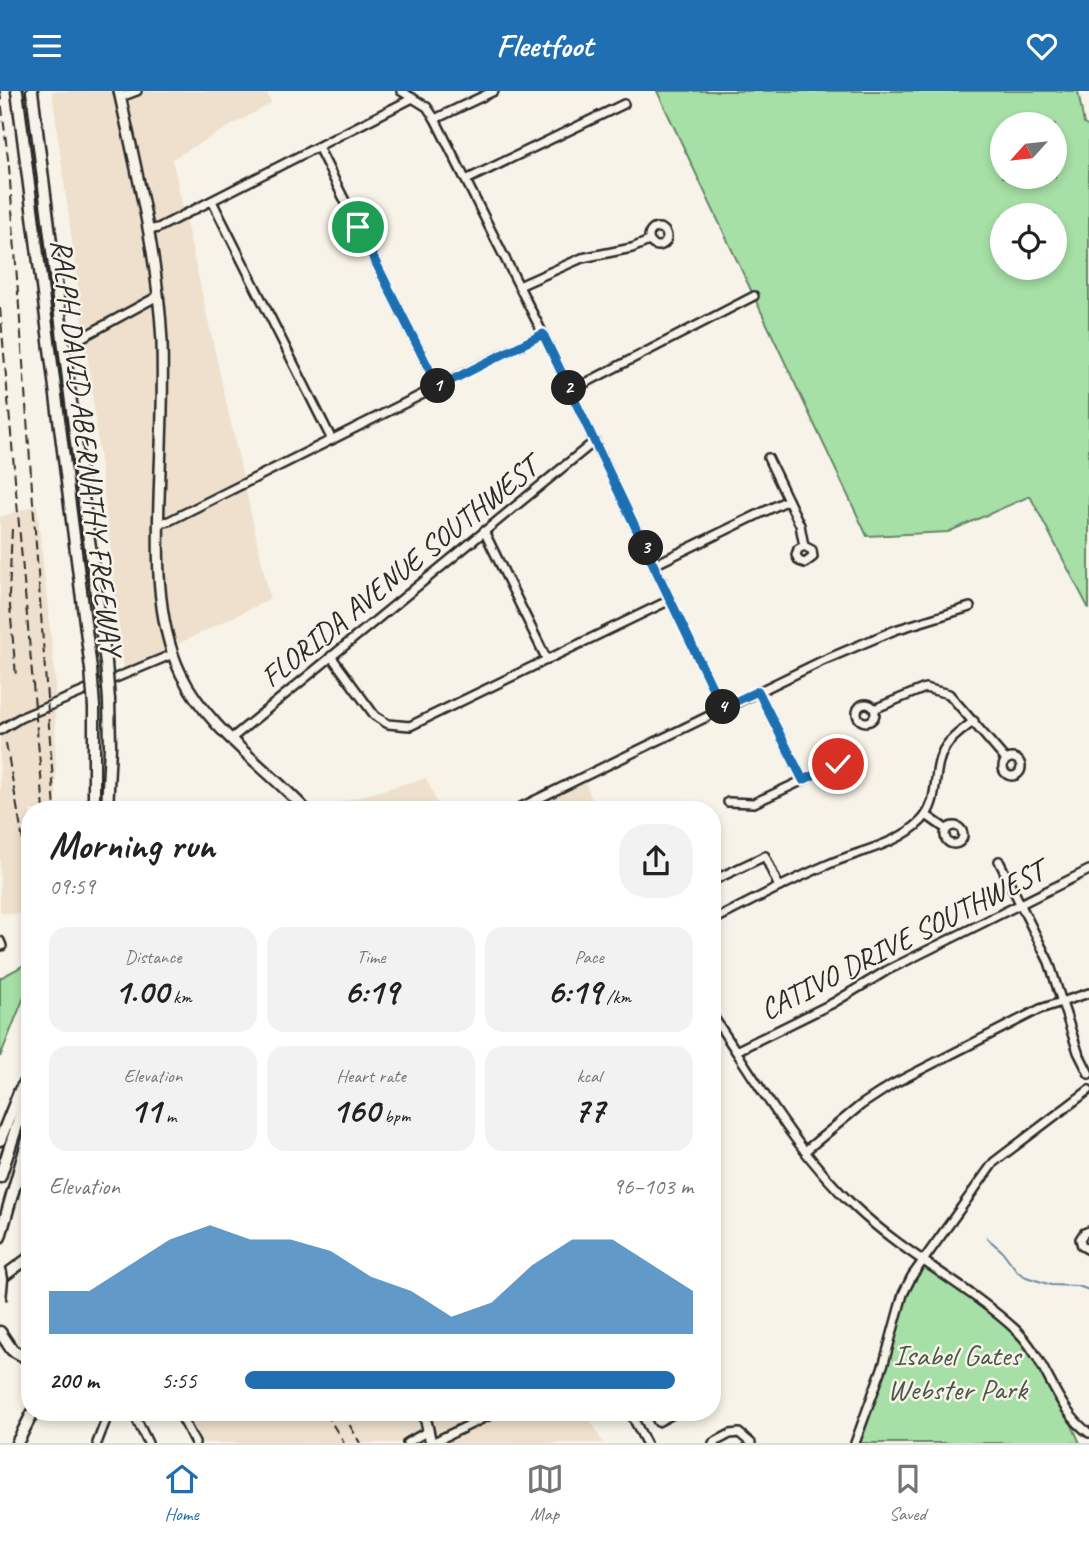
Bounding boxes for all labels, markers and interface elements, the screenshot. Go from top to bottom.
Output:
text: Fleetfoot [496,25,593,66]
icon: menu [28,27,66,65]
icon: heart [1023,27,1061,65]
north arrow [990,112,1068,189]
map controls [990,112,1067,280]
pin [328,197,388,257]
button: locate [990,203,1067,280]
icon: arrive [339,208,377,246]
street label: RALPH DAVID ABERNATHY FREEWAY [43,237,132,662]
pin: 1 [420,369,456,403]
pin: 2 [552,371,586,405]
text: 1 [433,373,442,397]
text: 2 [564,375,573,399]
street label: FLORIDA AVENUE SOUTHWEST [253,444,551,696]
pin: 3 [628,531,664,566]
text: 3 [641,535,650,559]
pin: 4 [706,689,740,725]
text: 4 [718,694,727,718]
pin [808,734,868,794]
icon: check [819,745,857,783]
text: Morning run [49,822,215,869]
button: share [619,824,693,898]
street label: CATIVO DRIVE SOUTHWEST [754,849,1057,1028]
text: 09:59 [49,872,95,901]
text: Distance [125,945,181,969]
text: Time [356,945,386,969]
text: Pace [574,945,604,969]
text: 1.00 [114,969,169,1014]
text: 6:19 [344,969,398,1014]
text: 6:19 [547,969,602,1014]
text: km [169,985,192,1009]
text: /km [602,985,631,1009]
text: Elevation [124,1064,182,1088]
text: Heart rate [336,1064,406,1088]
text: kcal [576,1064,602,1088]
text: 11 [130,1088,161,1133]
text: 160 [332,1088,380,1133]
text: 77 [573,1088,605,1133]
text: m [161,1104,176,1128]
text: bpm [380,1104,410,1128]
text: Elevation [49,1172,120,1201]
text: 96–103 m [613,1172,693,1201]
park label: Isabel Gates Webster Park [887,1336,1029,1408]
text: 200 m [49,1366,99,1395]
text: 5:55 [161,1366,197,1395]
tab: Home [163,1460,201,1526]
tab: Map [526,1460,564,1526]
tab: Saved [889,1460,927,1526]

